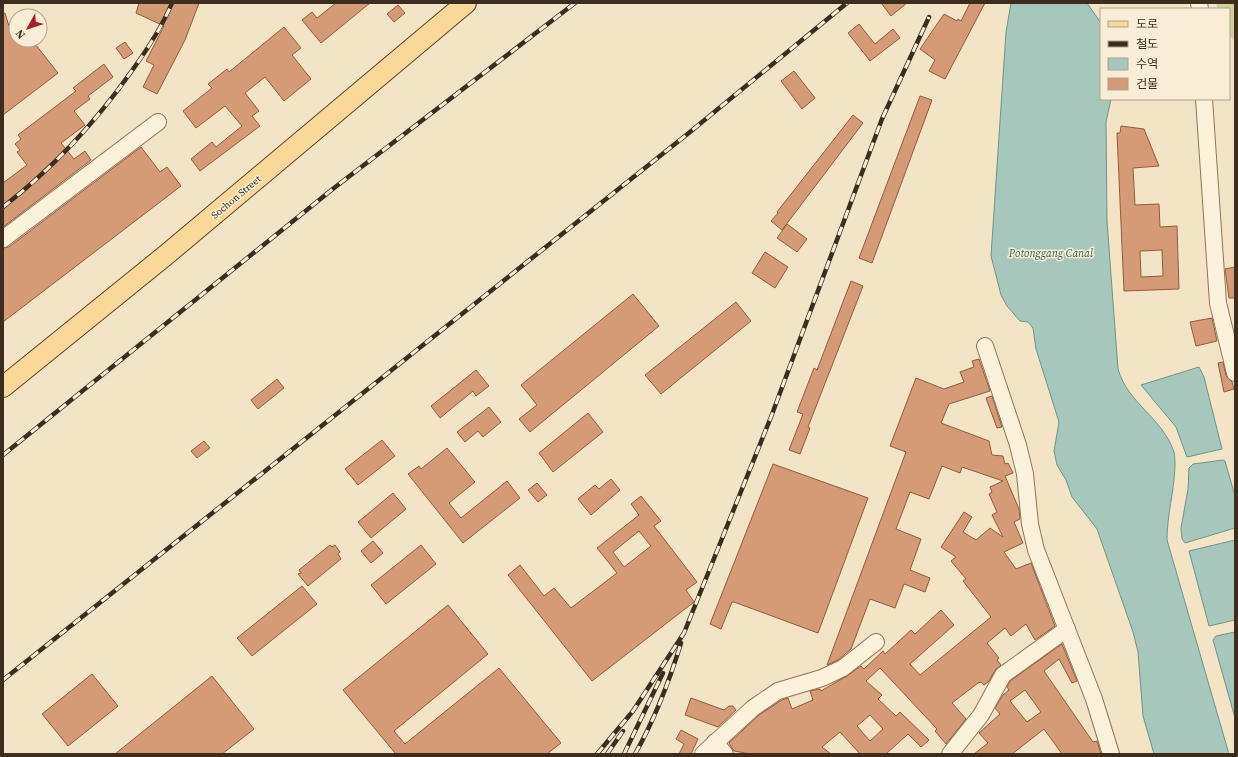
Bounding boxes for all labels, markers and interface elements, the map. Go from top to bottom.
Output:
north arrow [8,8,48,48]
legend [1100,8,1230,100]
text: 도로 [1136,16,1158,32]
text: N [12,26,29,42]
text: 철도 [1136,36,1158,52]
text: 수역 [1136,56,1158,72]
text: 건물 [1136,76,1158,92]
street label: Sochon Street [208,172,264,222]
water label: Potonggang Canal [1008,246,1094,261]

